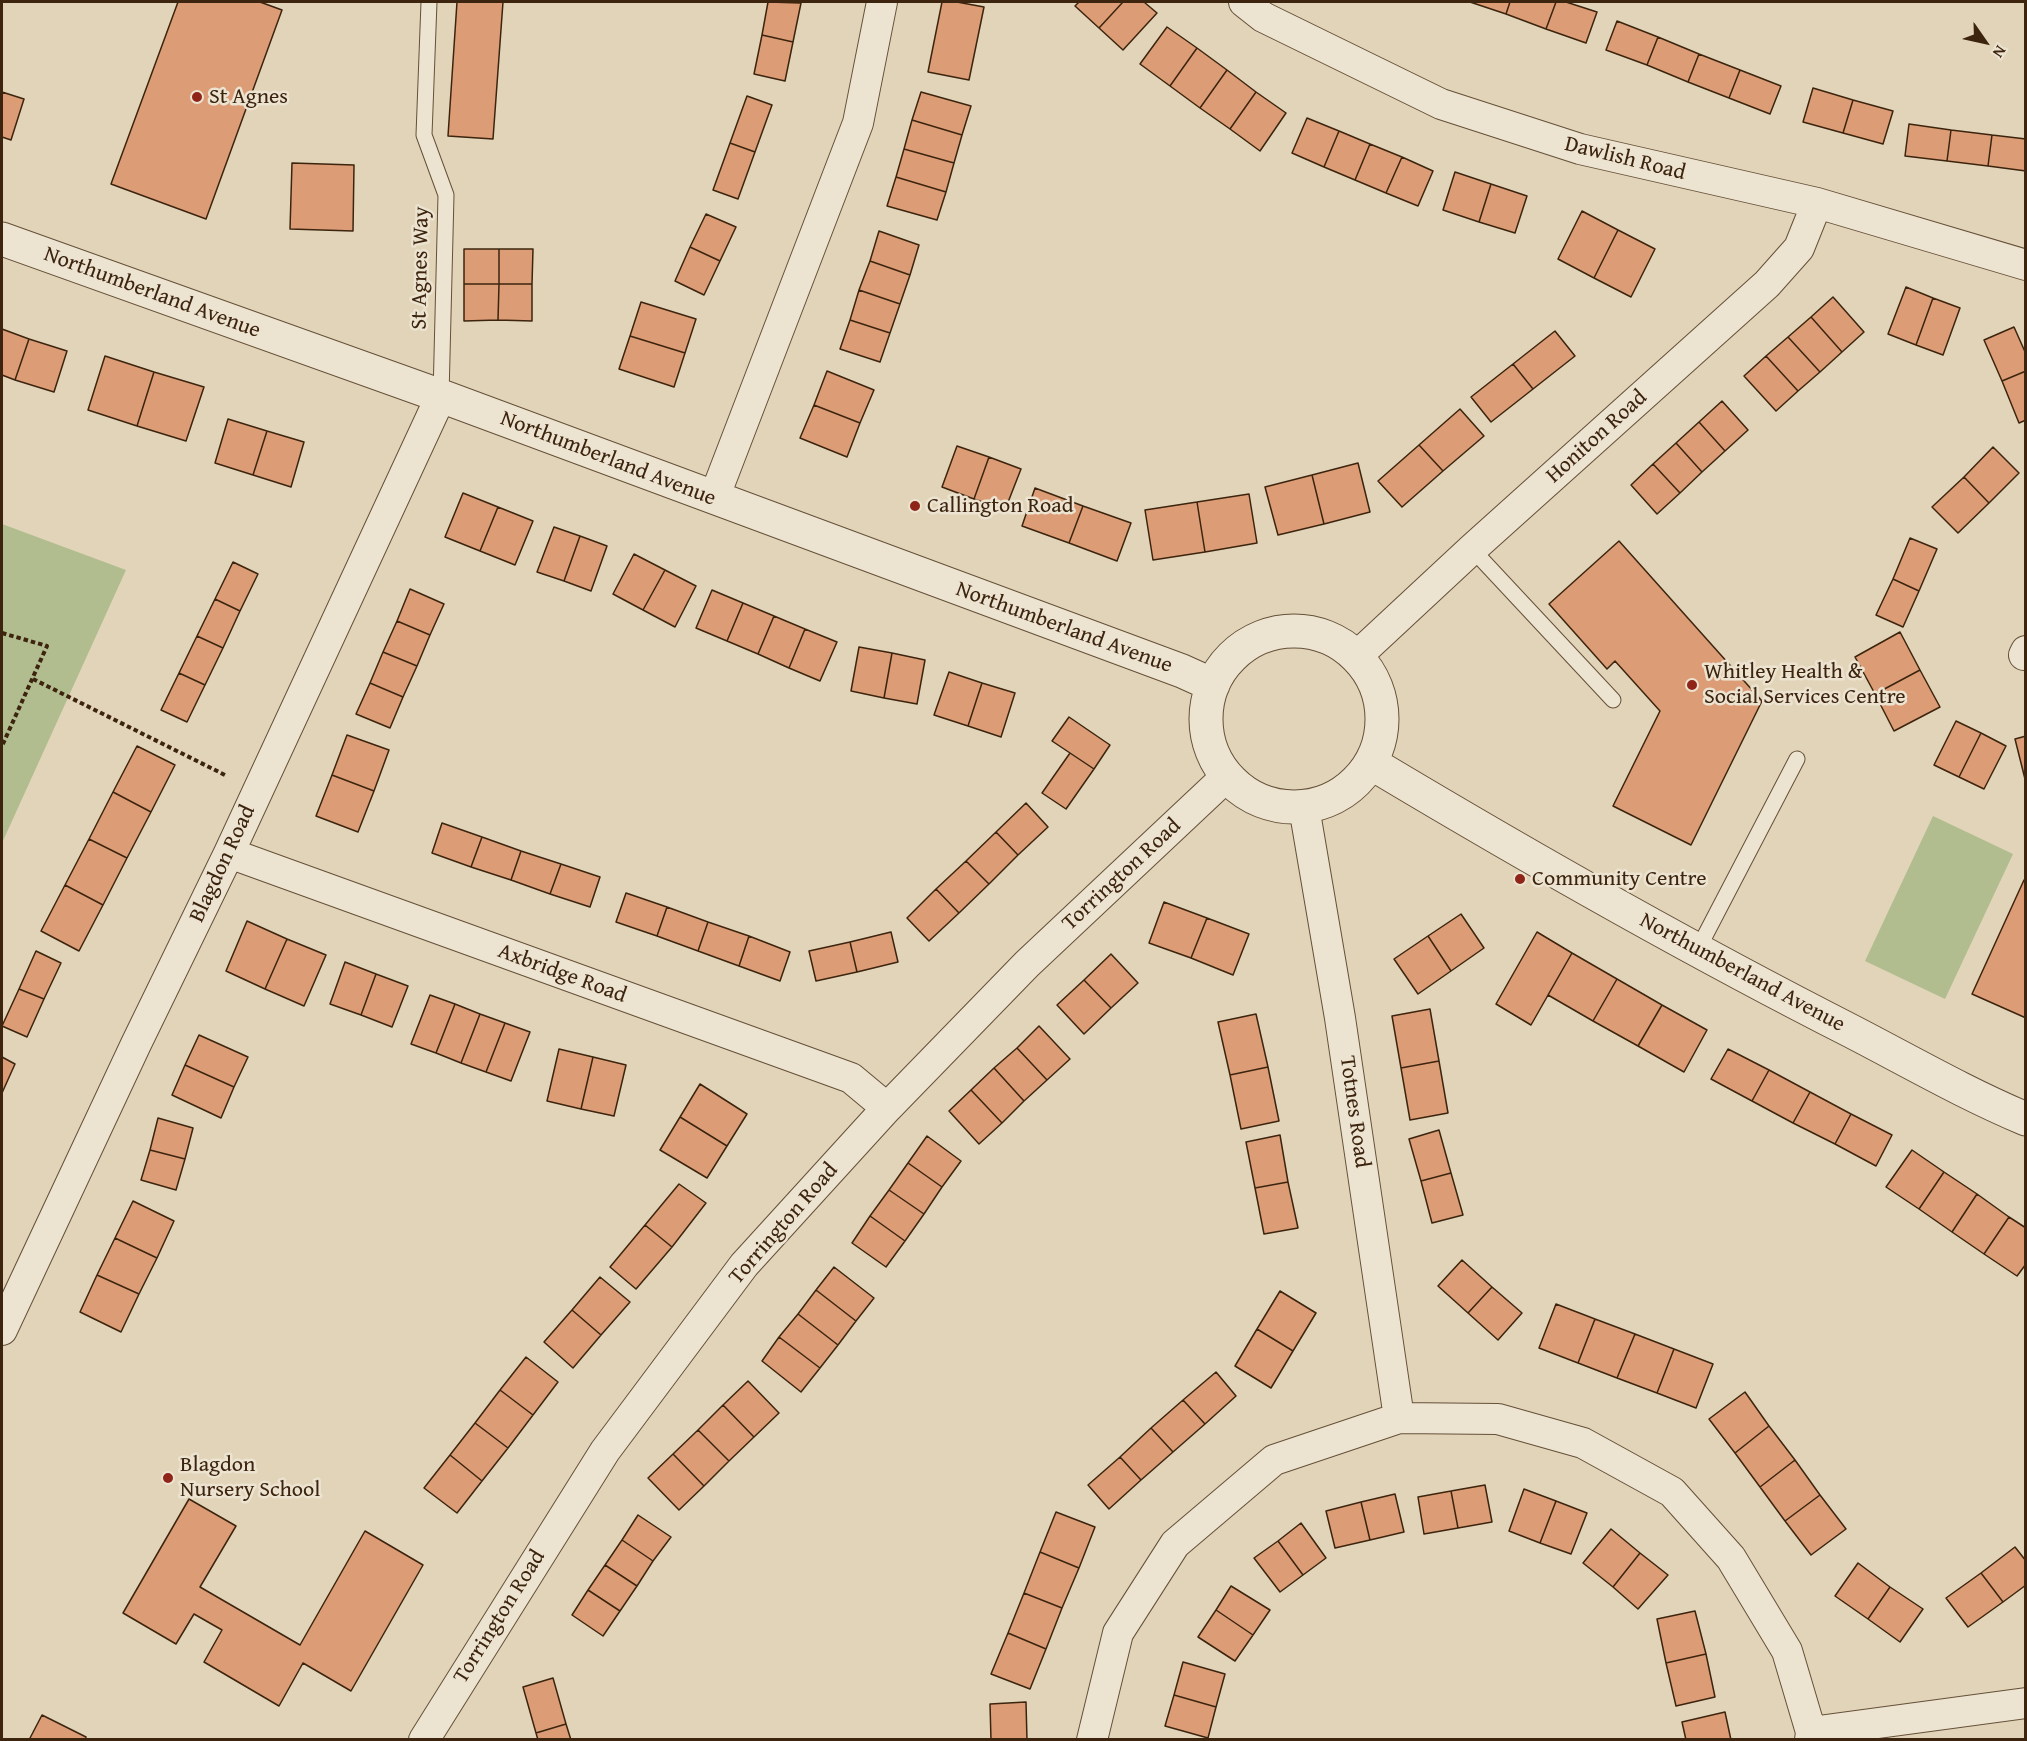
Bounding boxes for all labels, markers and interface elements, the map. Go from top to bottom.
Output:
north arrow [1955,12,2015,72]
text: N [1987,41,2013,63]
place label: St Agnes [209,84,288,110]
marker: St Agnes [190,90,204,104]
street label: Dawlish Road [1562,131,1688,187]
street label: St Agnes Way [407,206,435,330]
street label: Northumberland Avenue [40,242,264,344]
street label: Honiton Road [1541,385,1653,489]
street label: Northumberland Avenue [497,406,719,512]
place label: Callington Road [927,493,1073,519]
marker: Callington Road [908,499,922,513]
street label: Northumberland Avenue [952,577,1176,679]
place label: Whitley Health & Social Services Centre [1704,659,1906,710]
marker: Whitley Health & Social Services Centre [1685,678,1699,692]
street label: Blagdon Road [184,801,262,927]
street label: Torrington Road [1057,813,1187,937]
place label: Community Centre [1532,866,1707,892]
marker: Community Centre [1513,872,1527,886]
street label: Northumberland Avenue [1635,908,1849,1038]
street label: Axbridge Road [494,938,630,1010]
street label: Totnes Road [1333,1054,1375,1170]
street label: Torrington Road [724,1158,844,1290]
place label: Blagdon Nursery School [180,1452,320,1504]
marker: Blagdon Nursery School [161,1471,175,1485]
street label: Torrington Road [448,1545,552,1689]

